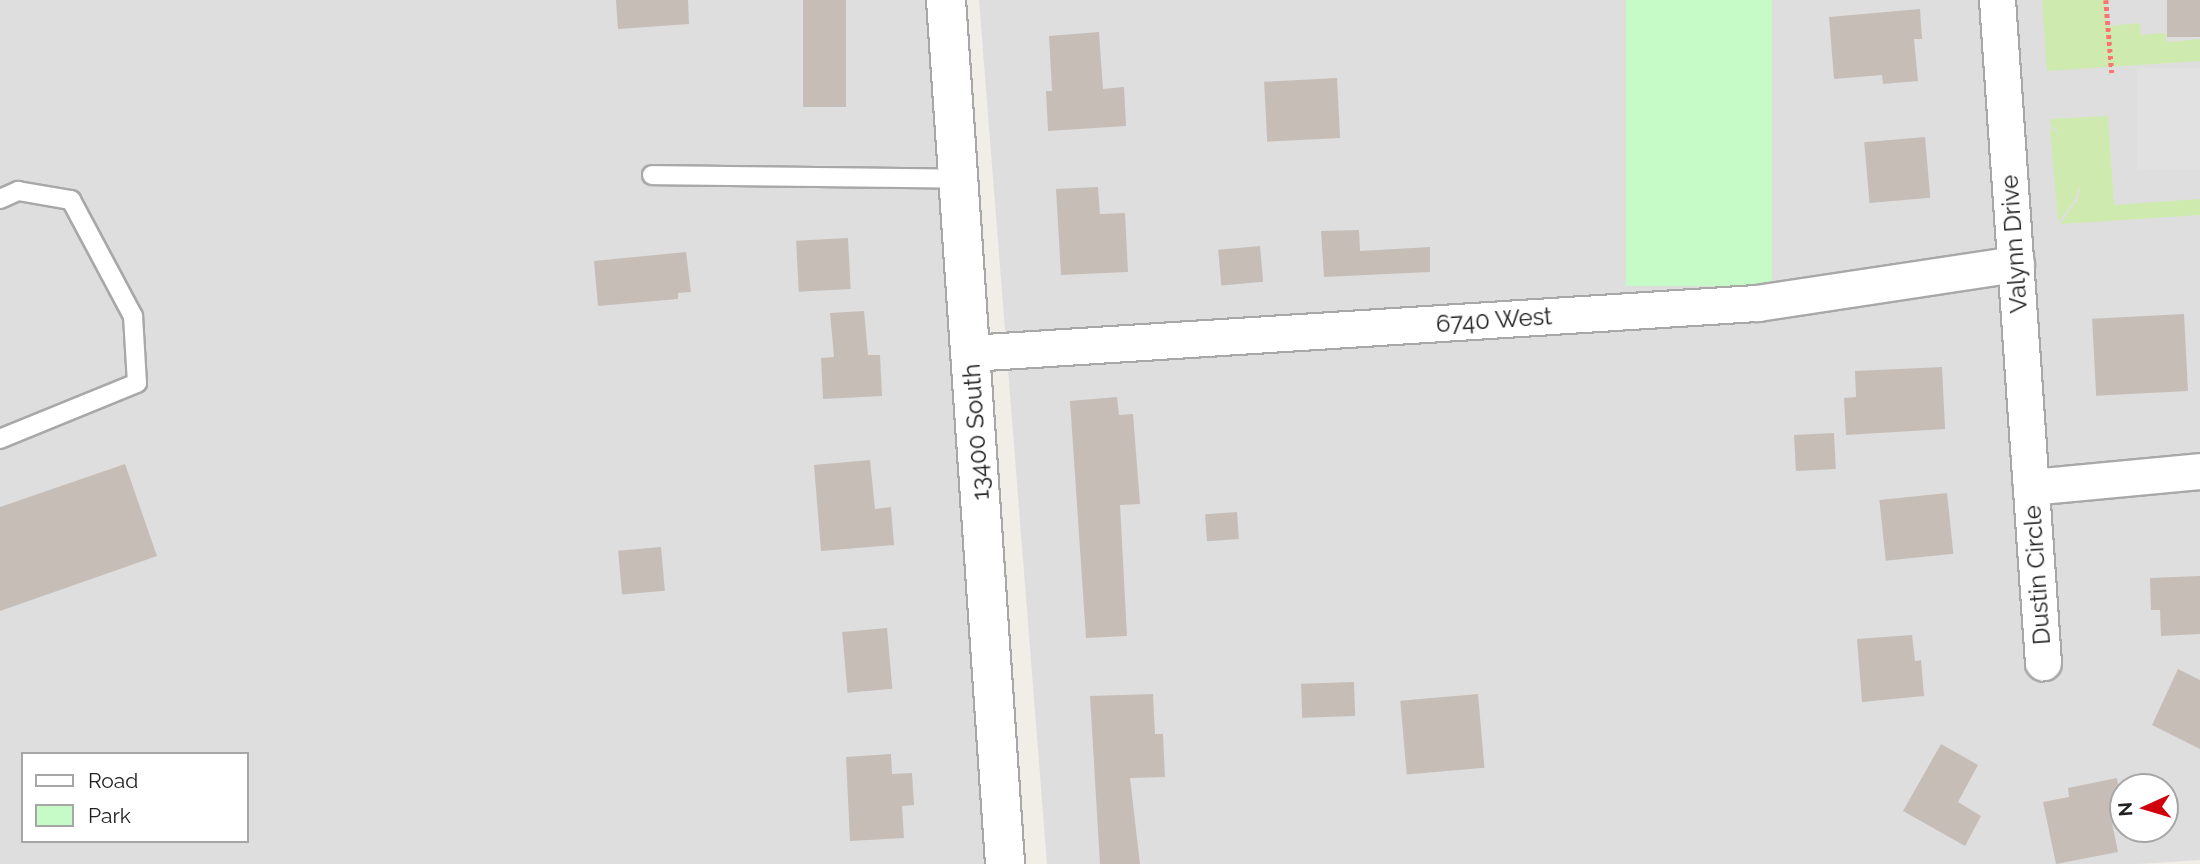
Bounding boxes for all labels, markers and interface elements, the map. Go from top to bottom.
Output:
street label: Valynn Drive [1995,174,2033,314]
street label: 6740 West [1435,302,1553,338]
street label: 13400 South [957,363,995,501]
street label: Dustin Circle [2018,504,2056,646]
legend [21,752,248,843]
text: Road [88,768,138,793]
north arrow [2109,773,2179,843]
text: N [2114,801,2137,817]
text: Park [88,803,131,828]

